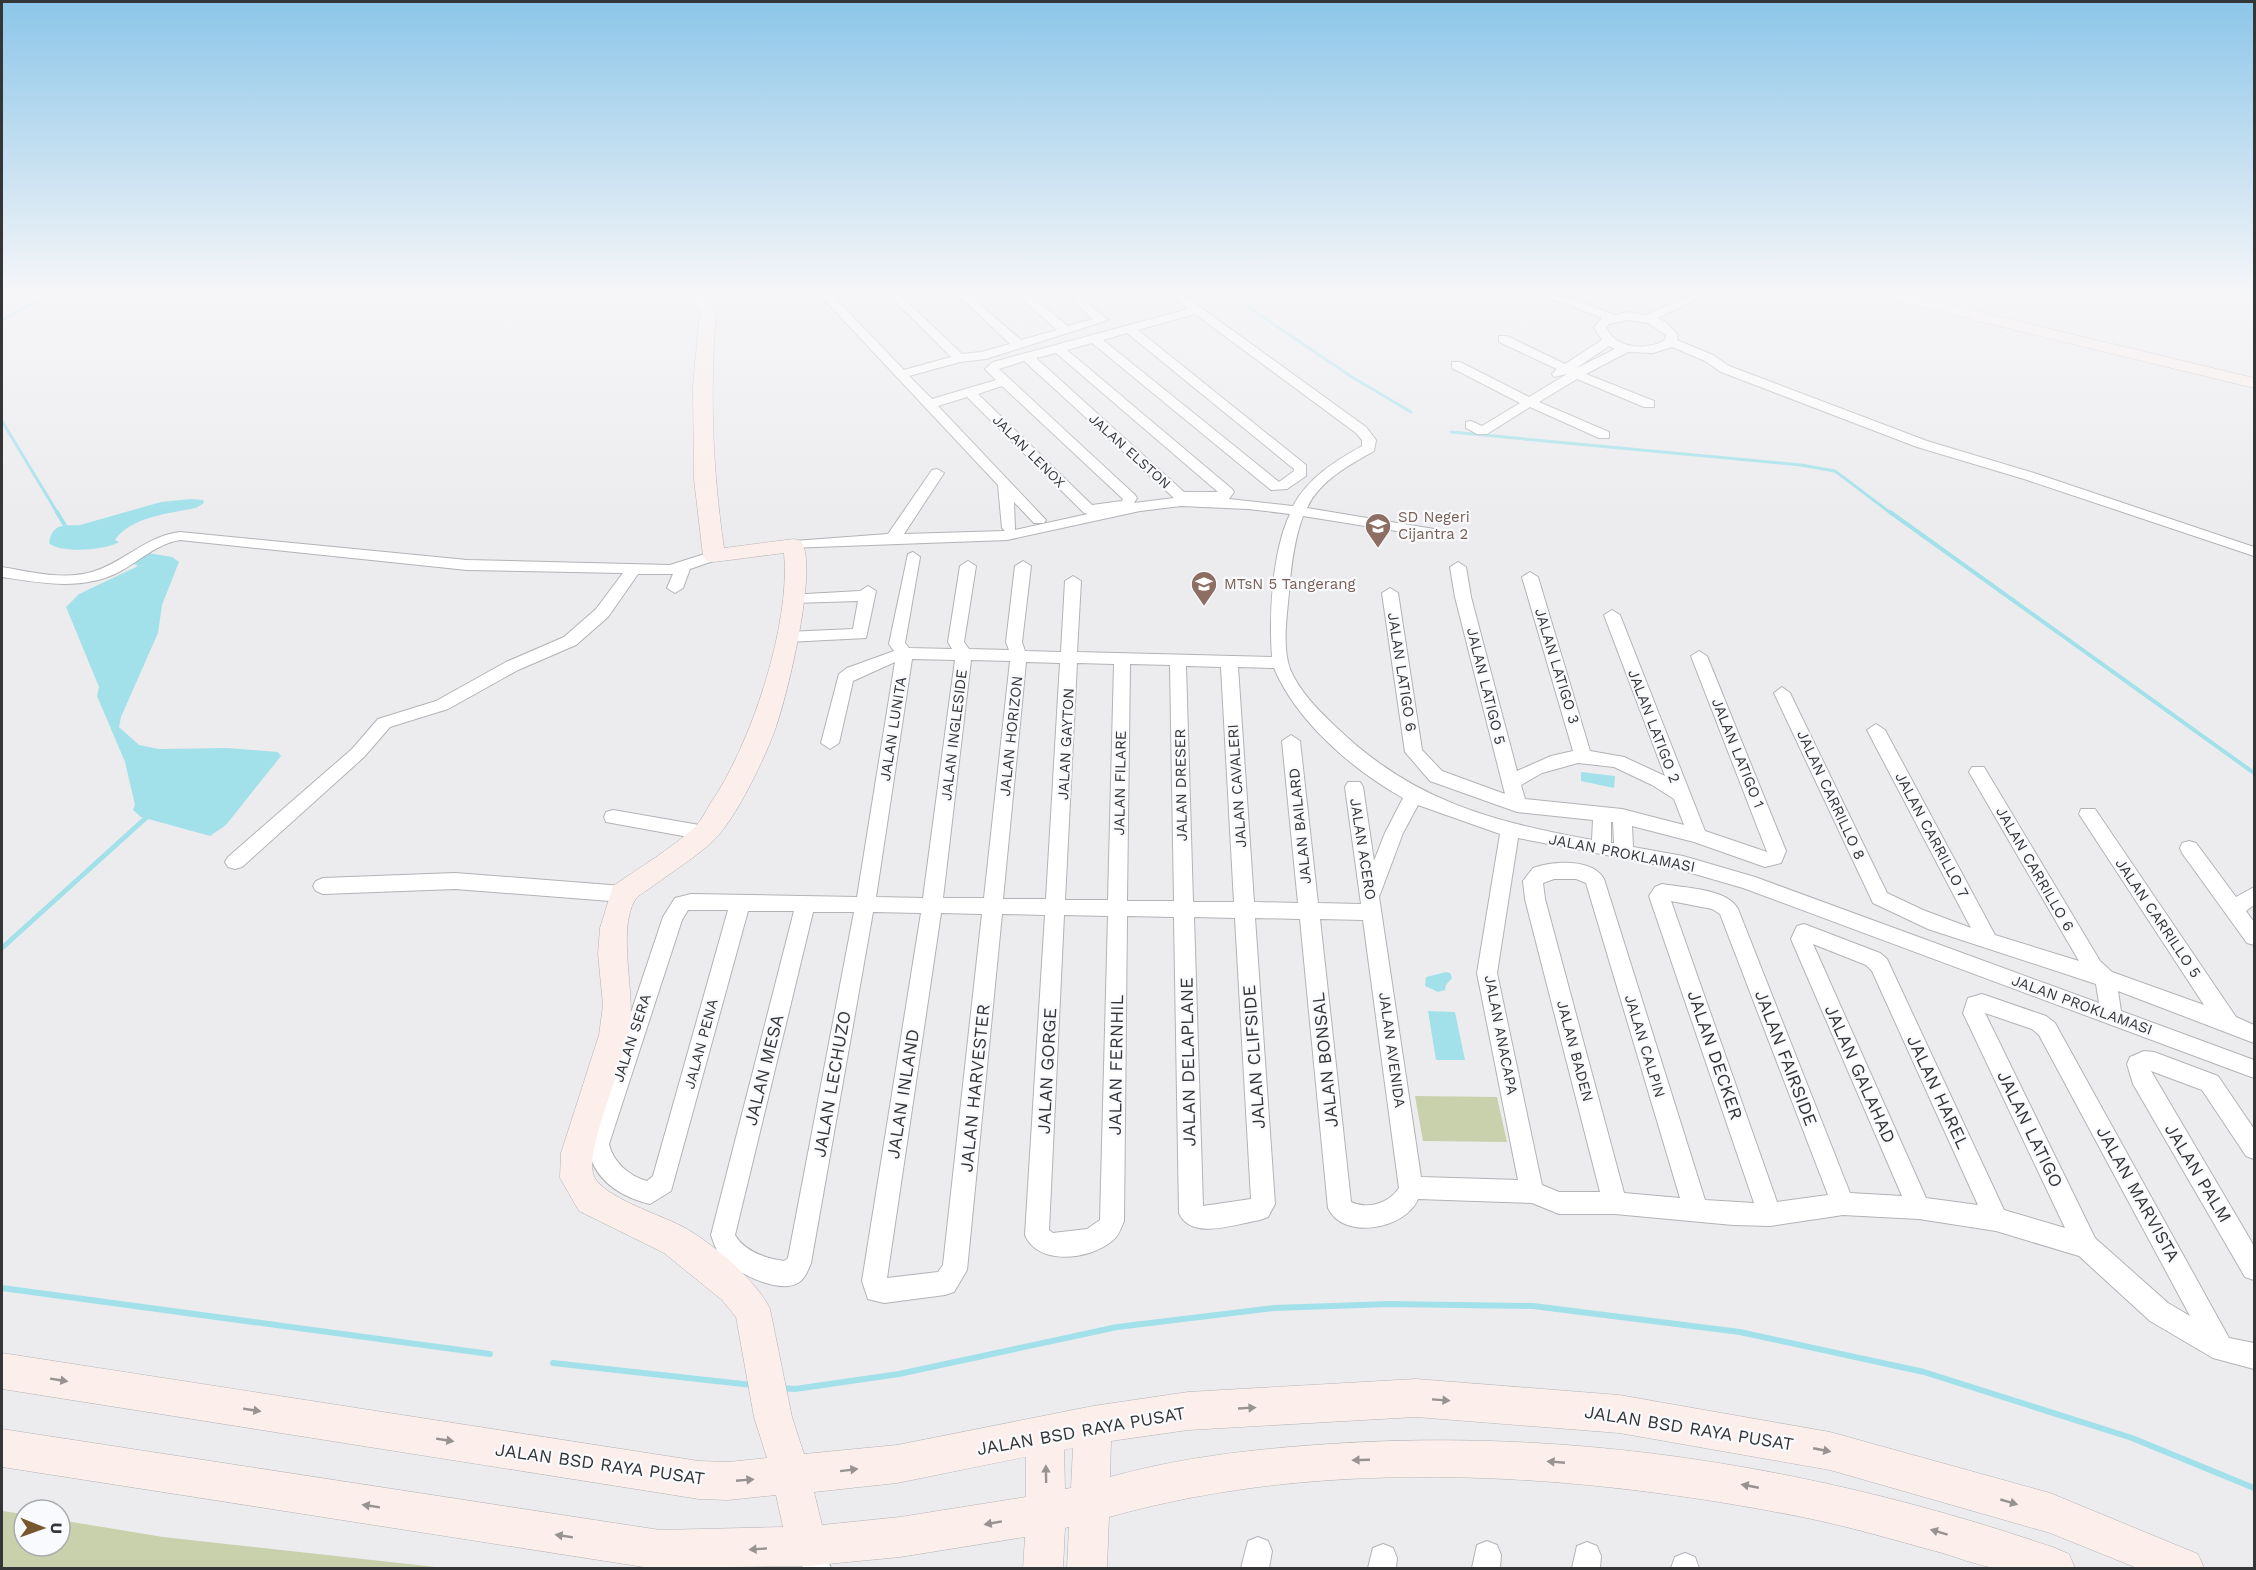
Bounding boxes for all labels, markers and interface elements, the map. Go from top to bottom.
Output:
street label: JALAN ELSTON [1086,410,1174,492]
street label: JALAN LENOX [990,412,1068,490]
place label: SD Negeri Cijantra 2 [1398,508,1470,543]
school or university icon: SD Negeri Cijantra 2 [1363,511,1393,549]
school or university icon: MTsN 5 Tangerang [1189,569,1219,607]
place label: MTsN 5 Tangerang [1224,575,1355,593]
street label: JALAN LATIGO 3 [1531,606,1583,726]
street label: JALAN LATIGO 6 [1384,611,1420,733]
street label: JALAN LATIGO 5 [1463,626,1509,746]
street label: JALAN LATIGO 2 [1624,667,1684,785]
street label: JALAN INGLESIDE [937,668,971,802]
street label: JALAN LUNITA [876,675,910,782]
street label: JALAN HORIZON [996,675,1026,797]
street label: JALAN GAYTON [1054,687,1078,801]
street label: JALAN LATIGO 1 [1708,695,1768,811]
street label: JALAN CAVALERI [1224,724,1250,848]
street label: JALAN CARRILLO 8 [1793,727,1869,863]
street label: JALAN DRESER [1171,729,1191,841]
street label: JALAN FILARE [1110,730,1130,836]
street label: JALAN BAILARD [1285,767,1315,885]
street label: JALAN CARRILLO 7 [1891,769,1973,901]
street label: JALAN ACERO [1346,797,1380,901]
street label: JALAN CARRILLO 6 [1992,804,2078,934]
street label: JALAN PROKLAMASI [1547,830,1697,876]
street label: JALAN CARRILLO 5 [2111,855,2205,981]
street label: JALAN PROKLAMASI [2009,971,2155,1039]
street label: JALAN ANACAPA [1481,974,1521,1096]
street label: JALAN DELAPLANE [1176,977,1199,1147]
street label: JALAN CLIFSIDE [1238,984,1269,1130]
street label: JALAN DECKER [1683,987,1747,1122]
street label: JALAN FAIRSIDE [1751,987,1822,1129]
street label: JALAN SERA [609,991,655,1085]
street label: JALAN BONSAL [1307,991,1342,1129]
street label: JALAN AVENIDA [1375,991,1409,1109]
street label: JALAN CALPIN [1621,992,1669,1100]
street label: JALAN FERNHIL [1104,994,1127,1135]
street label: JALAN PENA [680,997,722,1091]
street label: JALAN BADEN [1553,998,1597,1104]
street label: JALAN GALAHAD [1821,1001,1900,1146]
street label: JALAN HARVESTER [955,1003,994,1173]
street label: JALAN GORGE [1033,1007,1060,1135]
street label: JALAN LECHUZO [808,1009,855,1159]
street label: JALAN MESA [740,1012,787,1128]
street label: JALAN INLAND [882,1028,923,1160]
street label: JALAN HAREL [1903,1032,1974,1152]
street label: JALAN LATIGO [1993,1067,2068,1191]
street label: JALAN PALM [2161,1119,2236,1226]
street label: JALAN MARVISTA [2092,1122,2184,1265]
one-way arrow [50,1376,69,1385]
one-way arrow [1432,1395,1451,1405]
street label: JALAN BSD RAYA PUSAT [1583,1401,1795,1454]
street label: JALAN BSD RAYA PUSAT [975,1402,1187,1459]
one-way arrow [1237,1403,1256,1412]
one-way arrow [243,1406,262,1415]
one-way arrow [435,1436,454,1445]
street label: JALAN BSD RAYA PUSAT [494,1438,706,1489]
one-way arrow [1812,1445,1831,1454]
one-way arrow [1352,1455,1371,1464]
one-way arrow [1547,1457,1566,1467]
one-way arrow [1041,1464,1050,1483]
one-way arrow [840,1465,859,1474]
one-way arrow [736,1475,755,1485]
one-way arrow [1740,1481,1759,1490]
north arrow [12,1498,72,1558]
one-way arrow [2001,1498,2019,1507]
one-way arrow [361,1501,380,1510]
one-way arrow [983,1518,1002,1527]
text: U [47,1522,66,1534]
one-way arrow [1930,1527,1948,1536]
one-way arrow [554,1531,573,1540]
one-way arrow [748,1545,767,1554]

